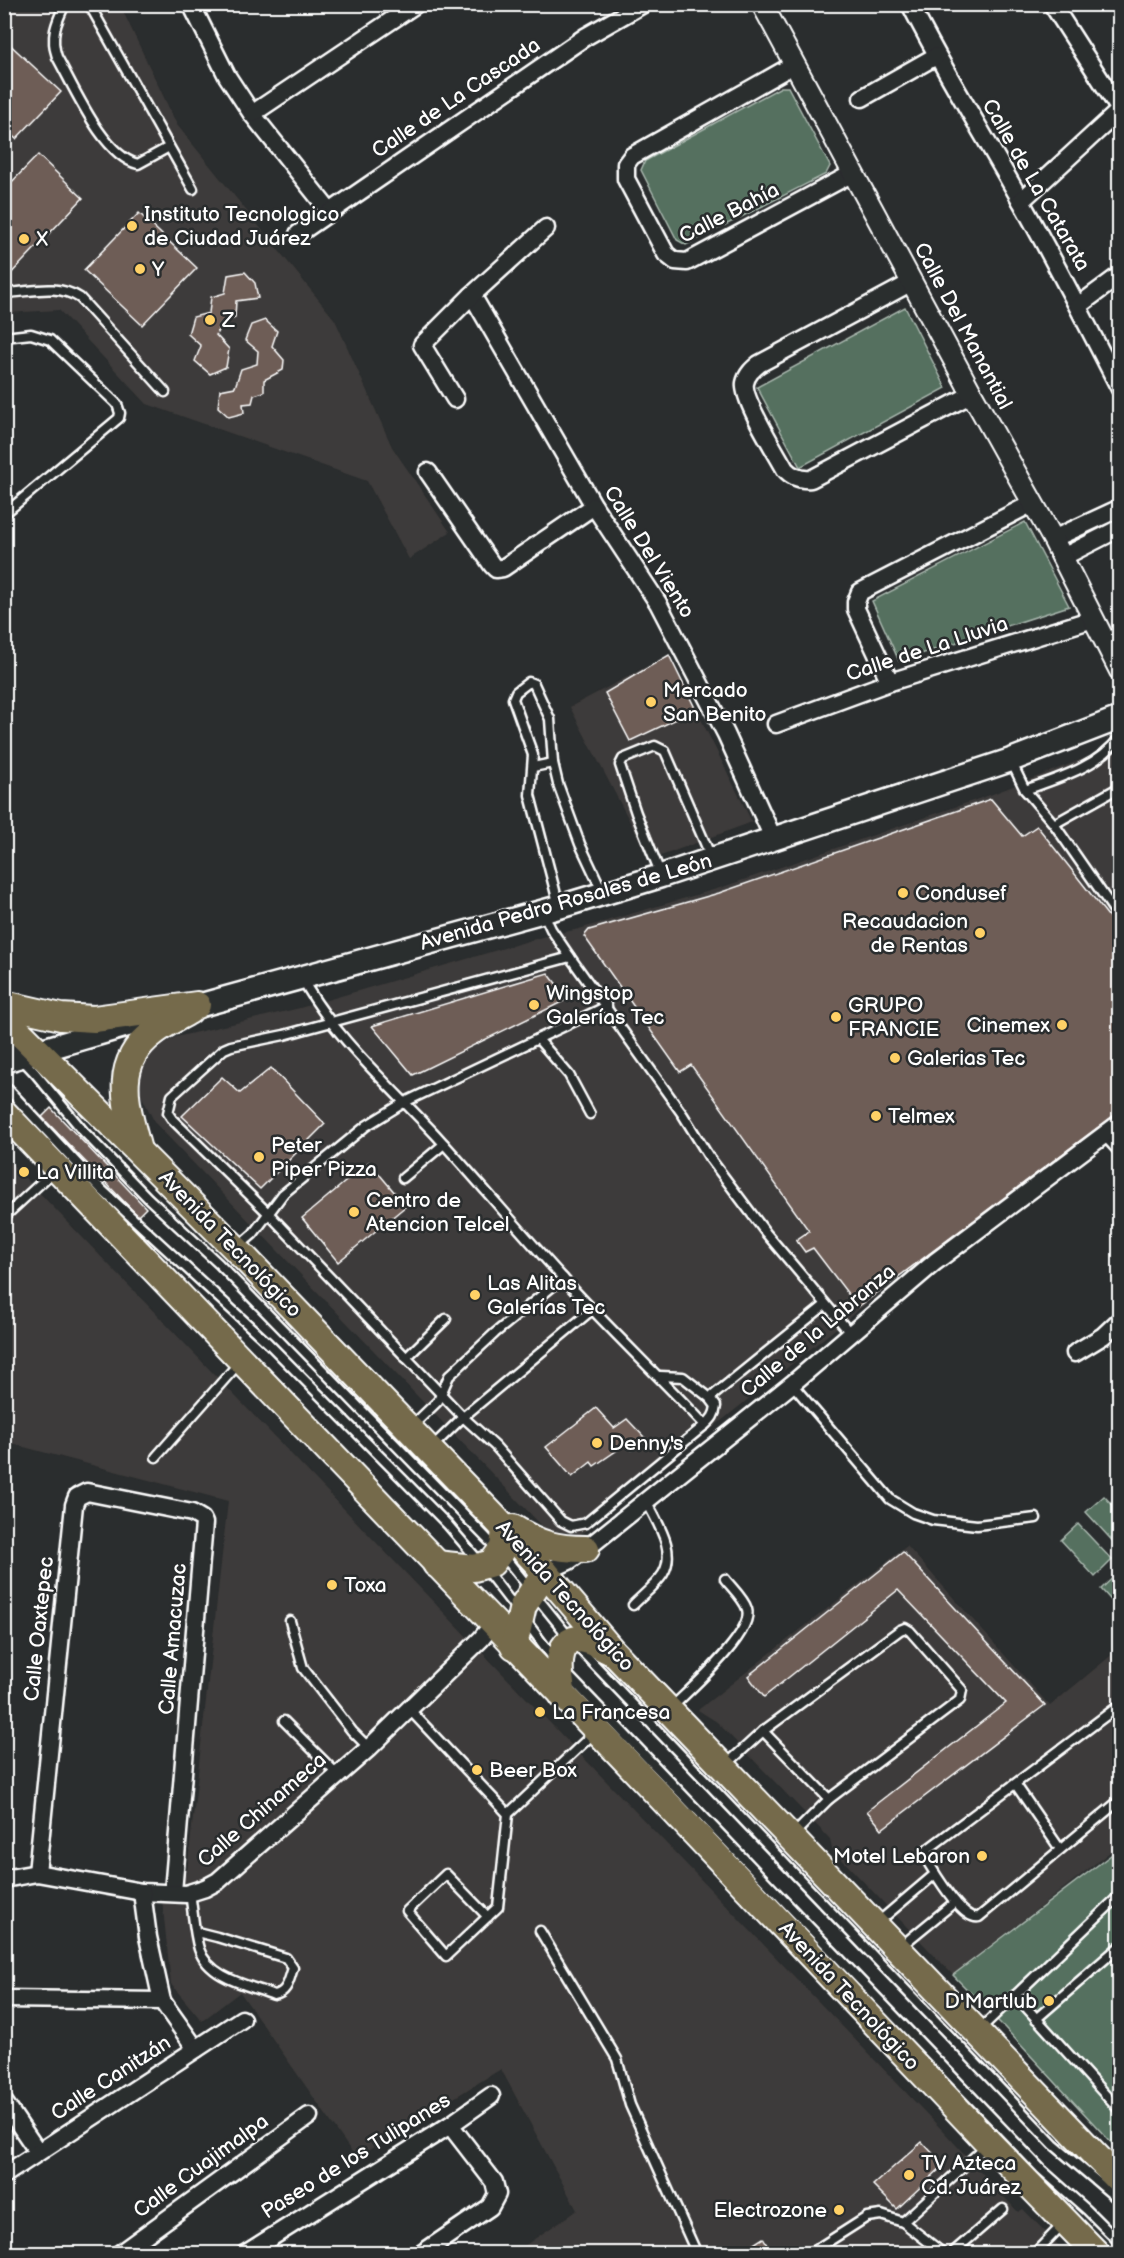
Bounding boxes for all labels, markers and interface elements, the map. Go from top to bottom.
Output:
street label: Calle de La Cascada [367,32,545,164]
street label: Calle de La Catarata [977,94,1095,276]
street label: Calle Bahía [675,177,783,249]
place label: Instituto Tecnologico de Ciudad Juárez [144,202,339,251]
marker: Instituto Tecnologico de Ciudad Juárez [125,219,139,233]
place label: X [35,227,48,252]
marker: X [17,232,31,246]
street label: Calle Del Manantial [908,238,1018,414]
place label: Y [151,257,165,282]
marker: Y [133,262,147,276]
place label: Z [221,308,235,333]
marker: Z [203,313,217,327]
street label: Calle Del Viento [598,481,700,623]
street label: Calle de La Lluvia [843,611,1011,687]
place label: Mercado San Benito [663,678,767,727]
marker: Mercado San Benito [644,695,658,709]
street label: Avenida Pedro Rosales de León [417,848,715,956]
place label: Condusef [915,881,1007,906]
marker: Condusef [896,886,910,900]
place label: Recaudacion de Rentas [842,909,968,958]
marker: Recaudacion de Rentas [973,926,987,940]
place label: Wingstop Galerías Tec [546,981,665,1030]
place label: GRUPO FRANCIE [848,993,939,1042]
marker: Wingstop Galerías Tec [527,998,541,1012]
marker: GRUPO FRANCIE [829,1010,843,1024]
place label: Cinemex [966,1013,1050,1038]
marker: Cinemex [1055,1018,1069,1032]
place label: Galerias Tec [907,1046,1025,1071]
marker: Galerias Tec [888,1051,902,1065]
place label: Telmex [888,1104,955,1129]
marker: Telmex [869,1109,883,1123]
place label: Peter Piper Pizza [271,1133,377,1182]
marker: Peter Piper Pizza [252,1150,266,1164]
place label: La Villita [36,1160,114,1185]
marker: La Villita [17,1165,31,1179]
street label: Avenida Tecnológico [153,1165,307,1323]
place label: Centro de Atencion Telcel [366,1188,510,1237]
marker: Centro de Atencion Telcel [347,1205,361,1219]
street label: Calle de la Labranza [736,1259,900,1403]
place label: Las Alitas Galerías Tec [487,1271,606,1320]
marker: Las Alitas Galerías Tec [468,1288,482,1302]
place label: Denny's [609,1431,683,1456]
marker: Denny's [590,1436,604,1450]
street label: Avenida Tecnológico [491,1515,639,1677]
street label: Calle Oaxtepec [19,1555,59,1703]
street label: Calle Amacuzac [154,1562,192,1716]
place label: Toxa [344,1573,387,1598]
marker: Toxa [325,1578,339,1592]
place label: La Francesa [552,1700,670,1725]
marker: La Francesa [533,1705,547,1719]
street label: Calle Chinameca [193,1747,331,1873]
place label: Beer Box [489,1758,577,1783]
marker: Beer Box [470,1763,484,1777]
place label: Motel Lebaron [833,1844,970,1869]
marker: Motel Lebaron [975,1849,989,1863]
street label: Avenida Tecnológico [773,1916,925,2076]
place label: D'Martlub [945,1989,1037,2014]
marker: D'Martlub [1042,1994,1056,2008]
street label: Calle Canitzán [46,2030,176,2126]
street label: Paseo de los Tulipanes [257,2088,455,2224]
street label: Calle Cuajimalpa [129,2109,273,2223]
place label: TV Azteca Cd. Juárez [921,2151,1022,2200]
marker: TV Azteca Cd. Juárez [902,2168,916,2182]
place label: Electrozone [714,2198,827,2223]
marker: Electrozone [832,2203,846,2217]

